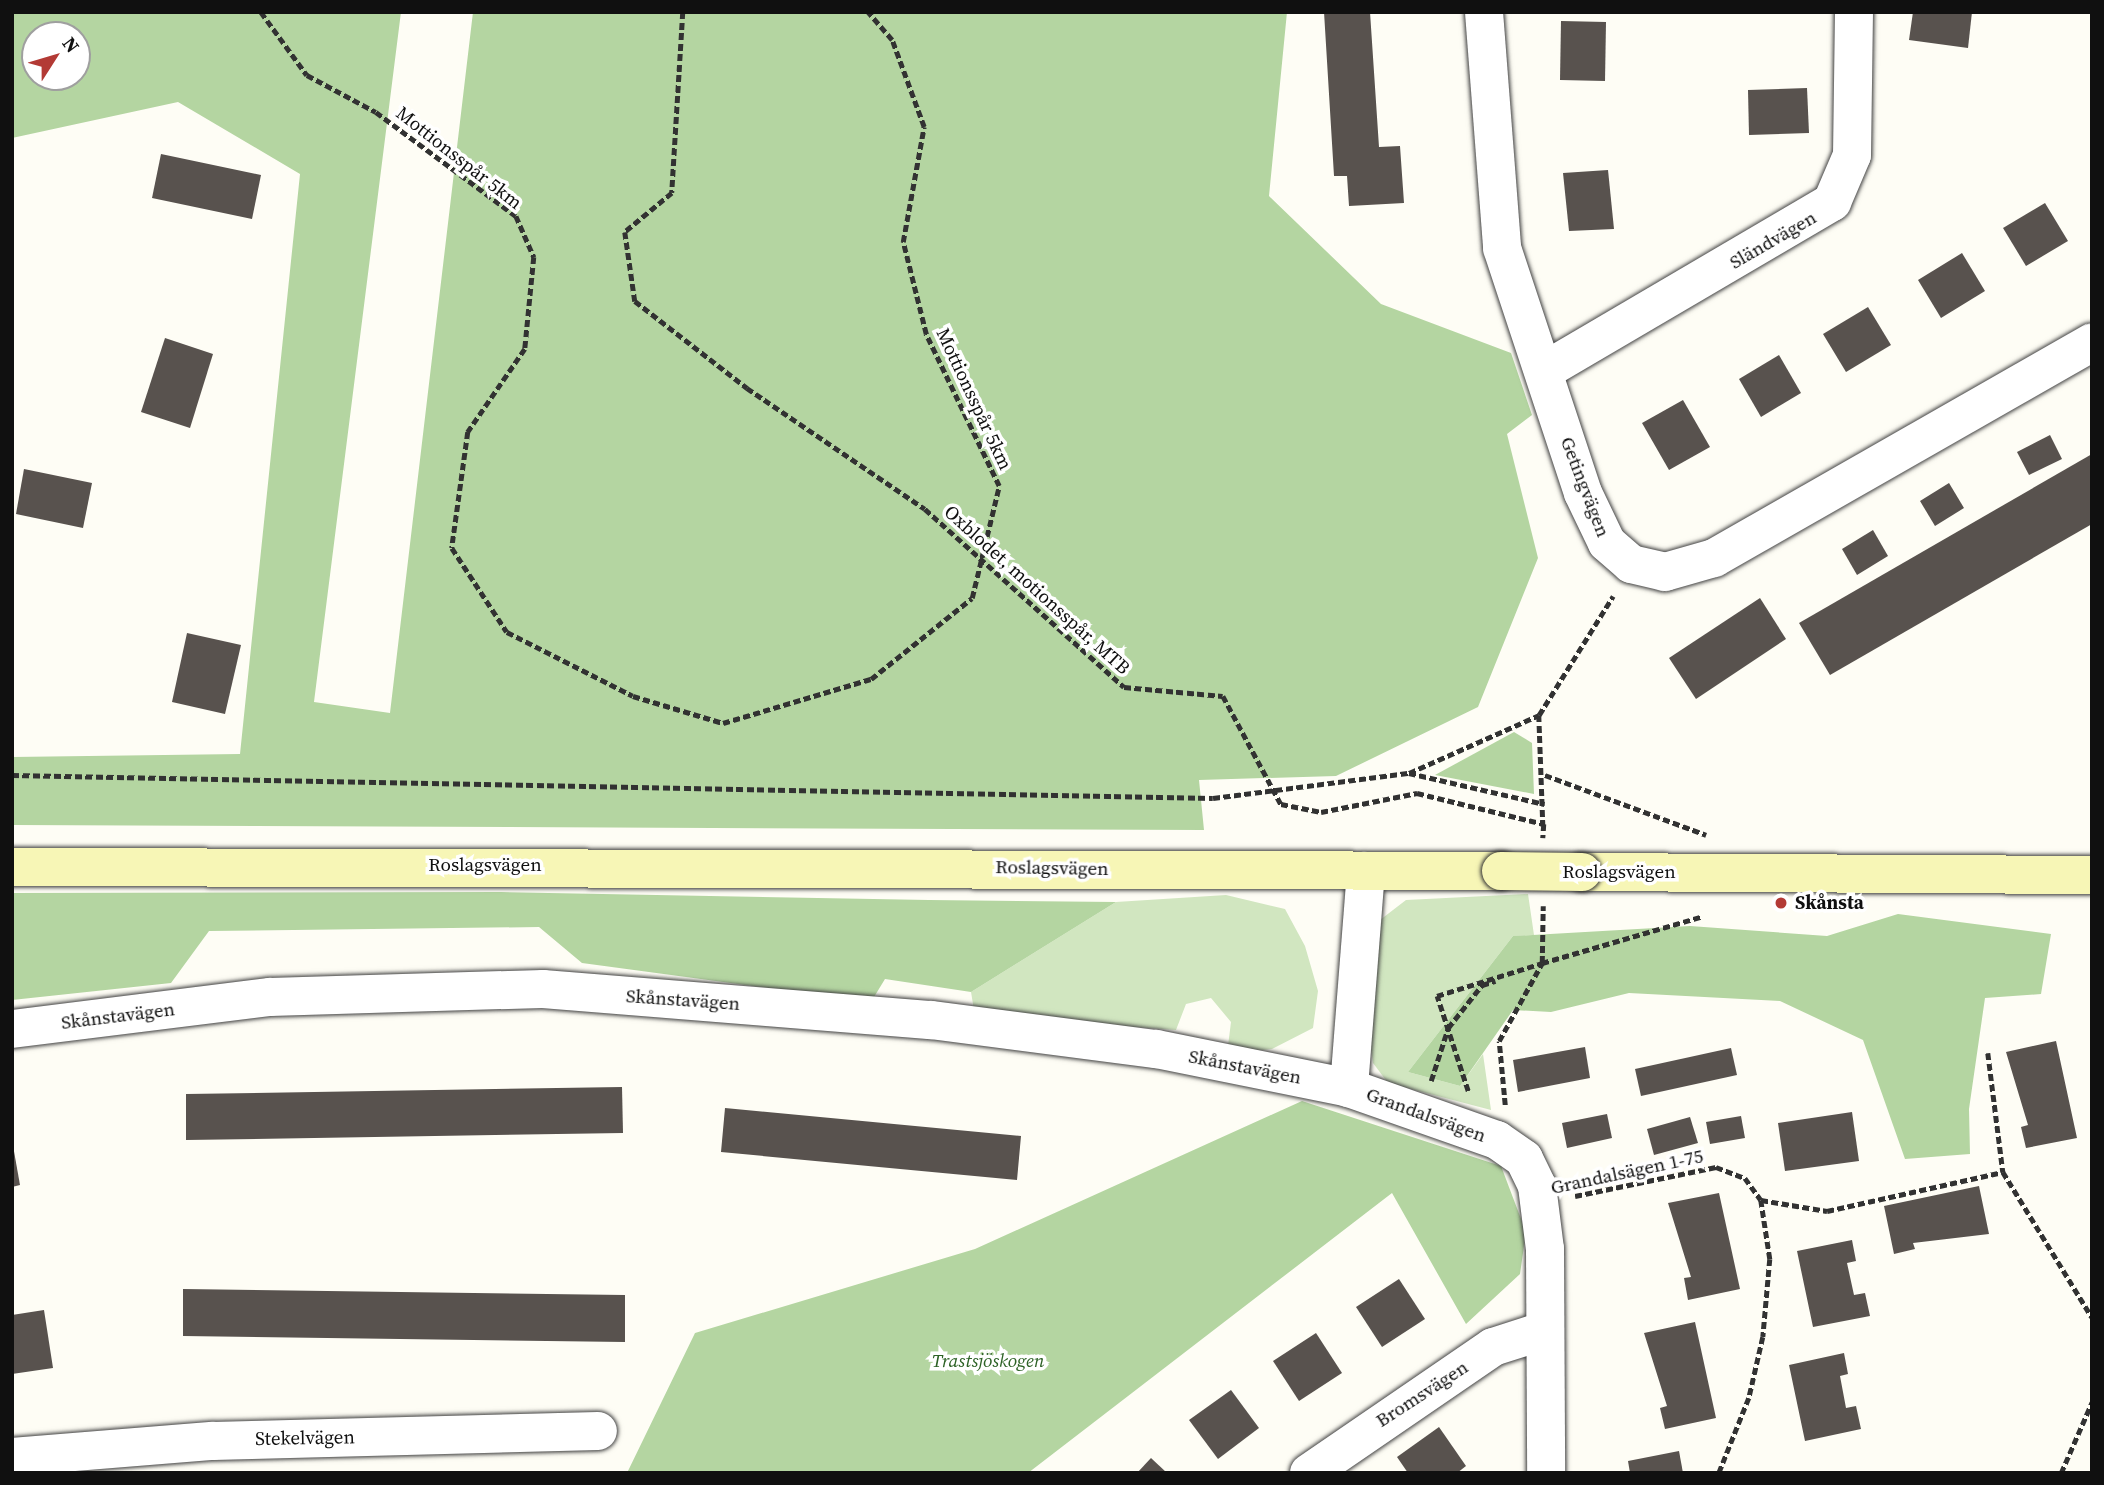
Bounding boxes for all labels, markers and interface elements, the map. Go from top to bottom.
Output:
north arrow [21,21,91,91]
text: N [57,31,86,58]
street label: Mottionsspår 5km [391,102,527,214]
street label: Sländvägen [1726,206,1820,274]
street label: Mottionsspår 5km [931,325,1017,473]
street label: Getingvägen [1555,434,1615,540]
street label: Oxblodet, motionsspår, MTB [939,501,1135,679]
street label: Roslagsvägen [428,854,542,876]
street label: Roslagsvägen [995,856,1109,880]
street label: Roslagsvägen [1562,861,1676,883]
place label: Skånsta [1795,892,1864,914]
marker: Skånsta [1773,895,1789,911]
street label: Skånstavägen [625,985,741,1015]
street label: Skånstavägen [60,998,176,1034]
street label: Skånstavägen [1187,1045,1303,1089]
street label: Grandalsvägen [1363,1083,1489,1147]
street label: Grandalsägen 1-75 [1549,1145,1705,1199]
park label: Trastsjöskogen [932,1350,1044,1372]
street label: Bromsvägen [1372,1356,1472,1432]
street label: Stekelvägen [255,1426,355,1450]

